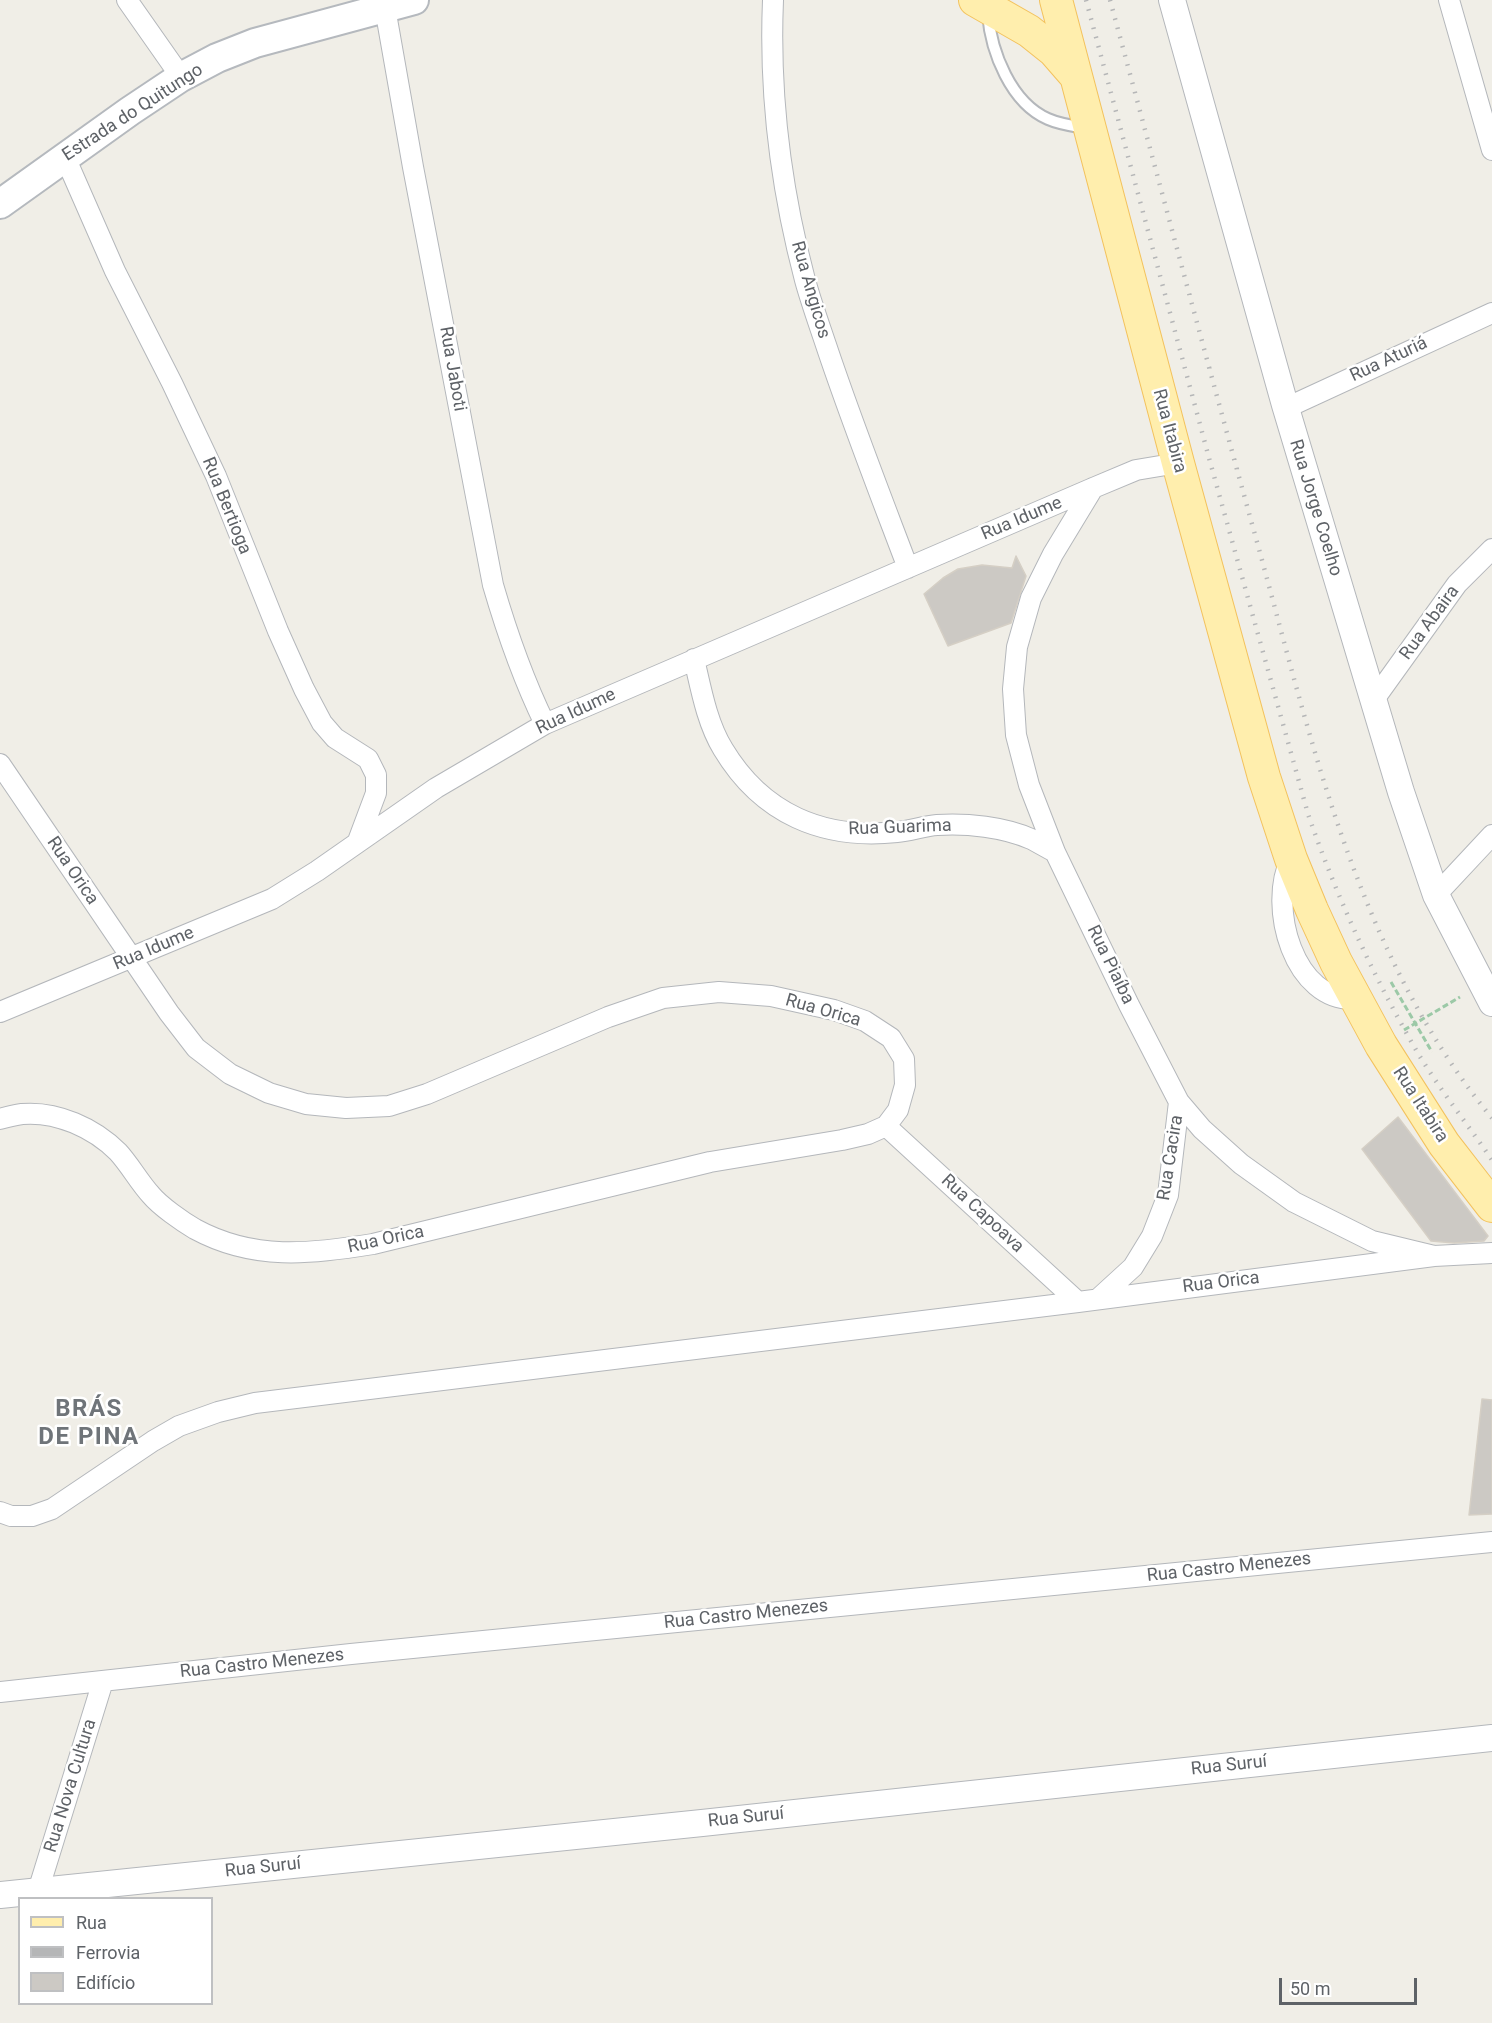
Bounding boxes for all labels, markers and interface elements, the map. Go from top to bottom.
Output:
street label: Estrada do Quitungo [59,60,207,166]
street label: Rua Angicos [786,239,834,341]
street label: Rua Jaboti [434,325,470,413]
street label: Rua Aturiá [1347,333,1431,387]
street label: Rua Itabira [1147,387,1191,475]
street label: Rua Jorge Coelho [1284,437,1346,579]
street label: Rua Bertioga [197,454,255,558]
street label: Rua Idume [978,492,1066,546]
street label: Rua Abaira [1396,582,1464,664]
street label: Rua Idume [533,684,619,740]
street label: Rua Guarima [848,815,952,841]
street label: Rua Orica [41,833,103,909]
street label: Rua Idume [110,922,198,976]
street label: Rua Piaíba [1082,922,1138,1008]
street label: Rua Orica [783,990,863,1032]
street label: Rua Itabira [1388,1063,1452,1147]
street label: Rua Cacira [1154,1114,1188,1202]
street label: Rua Capoava [936,1170,1028,1258]
street label: Rua Orica [346,1221,426,1259]
street label: Rua Orica [1181,1268,1261,1298]
district label: BRÁS DE PINA [38,1396,140,1452]
street label: Rua Castro Menezes [1146,1549,1312,1587]
street label: Rua Castro Menezes [663,1596,829,1634]
street label: Rua Castro Menezes [179,1645,345,1683]
street label: Rua Nova Cultura [40,1717,102,1855]
street label: Rua Suruí [1190,1751,1268,1781]
street label: Rua Suruí [707,1803,785,1833]
street label: Rua Suruí [224,1853,302,1883]
legend [18,1897,213,2005]
text: Rua [76,1912,107,1933]
text: Ferrovia [76,1942,140,1963]
scale bar [1282,1966,1420,2004]
text: Edifício [76,1972,135,1993]
text: 50 m [1290,1978,1330,1999]

